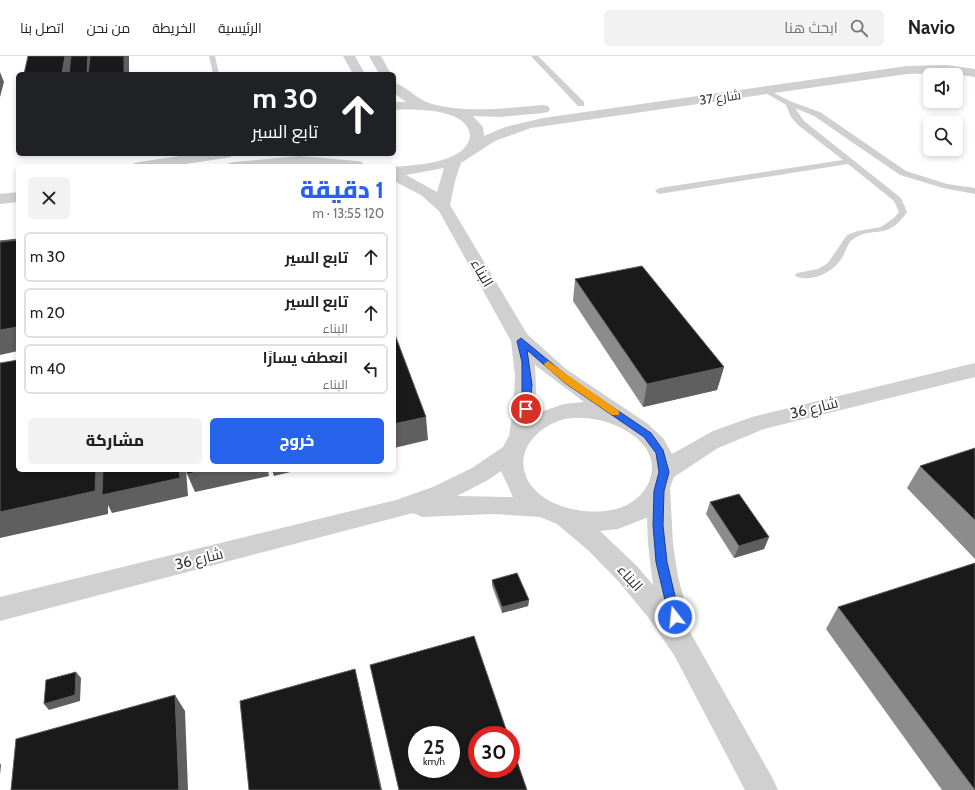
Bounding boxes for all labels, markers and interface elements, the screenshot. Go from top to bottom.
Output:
search box [604,10,884,46]
text: Navio [908,16,955,39]
icon: search [848,17,870,39]
text: اتصل بنا [20,19,64,37]
text: من نحن [86,19,130,37]
text: الخريطة [152,19,196,37]
text: الرئيسية [218,19,262,37]
text: ابحث هنا [784,19,838,37]
map controls [923,68,963,156]
button: sound [923,68,963,108]
text: 30 m [252,81,318,115]
street label: شارع 37 [698,86,742,109]
icon: ahead [332,88,384,140]
button: search [923,116,963,156]
text: تابع السير [252,121,318,143]
text: 1 دقيقة [300,175,384,204]
button: close [28,177,70,219]
text: 120 m · 13:55 [313,205,384,221]
icon: ahead [360,246,382,268]
text: 30 m [30,248,65,266]
text: تابع السير [285,249,348,267]
street label: البناء [467,256,497,290]
text: تابع السير [285,293,348,311]
icon: ahead [360,302,382,324]
text: 20 m [30,304,65,322]
text: البناء [322,320,348,336]
text: انعطف يسارًا [263,349,348,367]
icon: left [360,358,382,380]
text: 40 m [30,360,66,378]
text: البناء [322,376,348,392]
pin [509,392,543,426]
street label: شارع 36 [788,393,840,425]
icon: arrive [515,398,537,420]
button: مشاركة [28,418,202,464]
button: خروج [210,418,384,464]
street label: شارع 36 [173,544,225,576]
street label: البناء [613,561,647,595]
position arrow [654,596,696,638]
speed limit sign: 30 [468,726,520,778]
text: 25 [423,735,445,759]
text: km/h [423,755,445,768]

